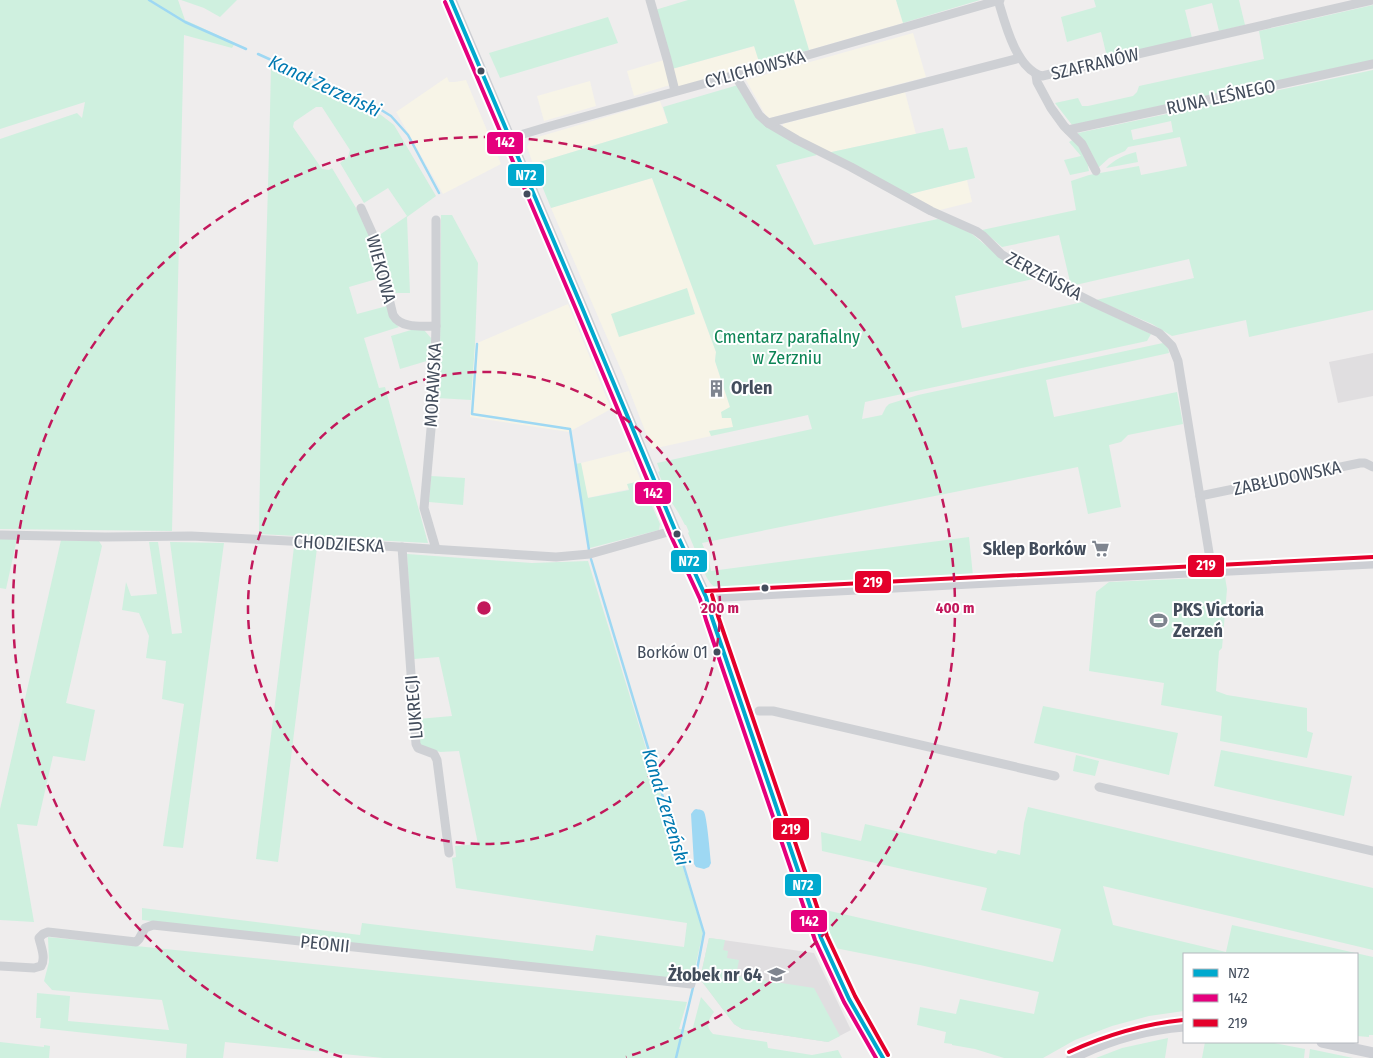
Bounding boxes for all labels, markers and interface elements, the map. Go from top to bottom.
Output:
street label: SZAFRANÓW [1049,43,1142,85]
street label: CYLICHOWSKA [702,45,808,93]
water label: Kanał Zerzeński [265,50,385,122]
unlabelled marker [476,66,486,76]
street label: RUNA LEŚNEGO [1165,75,1277,119]
line badge: 142 [486,131,524,155]
text: 142 [495,134,515,151]
line badge: N72 [507,163,545,187]
text: N72 [516,167,537,184]
unlabelled marker [522,189,532,199]
street label: WIEKOWA [361,232,401,306]
street label: ZERZEŃSKA [1002,246,1086,305]
park label: Cmentarz parafialny w Zerzniu [714,326,860,369]
street label: MORAWSKA [420,342,446,428]
place label: Orlen [731,377,772,399]
building icon: Orlen [707,378,727,398]
street label: ZABŁUDOWSKA [1231,456,1343,500]
line badge: 142 [634,481,672,505]
text: 142 [643,485,663,502]
unlabelled marker [672,529,682,539]
street label: CHODZIESKA [293,531,385,557]
place label: Sklep Borków [983,538,1087,560]
supermarket icon: Sklep Borków [1090,539,1110,559]
line badge: N72 [670,549,708,573]
text: N72 [679,553,700,570]
line badge: 219 [1187,554,1225,578]
text: 219 [1195,557,1216,574]
line badge: 219 [854,570,892,594]
text: 219 [862,574,883,591]
unlabelled marker [760,583,770,593]
centre of rings [475,599,493,617]
text: 200 m [700,599,739,617]
text: 400 m [936,599,974,617]
place label: PKS Victoria Zerzeń [1173,599,1264,642]
sports icon: PKS Victoria Zerzeń [1149,610,1169,630]
place label: Borków 01 [637,642,708,663]
marker: Borków 01 [712,647,722,657]
street label: LUKRECJI [400,674,428,740]
water label: Kanał Zerzeński [637,746,695,869]
line badge: 219 [772,817,810,841]
text: 219 [780,821,801,838]
line badge: N72 [784,873,822,897]
text: N72 [793,877,814,894]
line badge: 142 [790,909,828,933]
text: 142 [799,913,819,930]
street label: PEONII [299,930,351,958]
legend [1183,953,1358,1043]
place label: Żłobek nr 64 [668,964,762,986]
text: N72 [1228,964,1250,982]
school or university icon: Żłobek nr 64 [766,965,786,985]
text: 142 [1228,989,1248,1007]
text: 219 [1228,1014,1247,1032]

